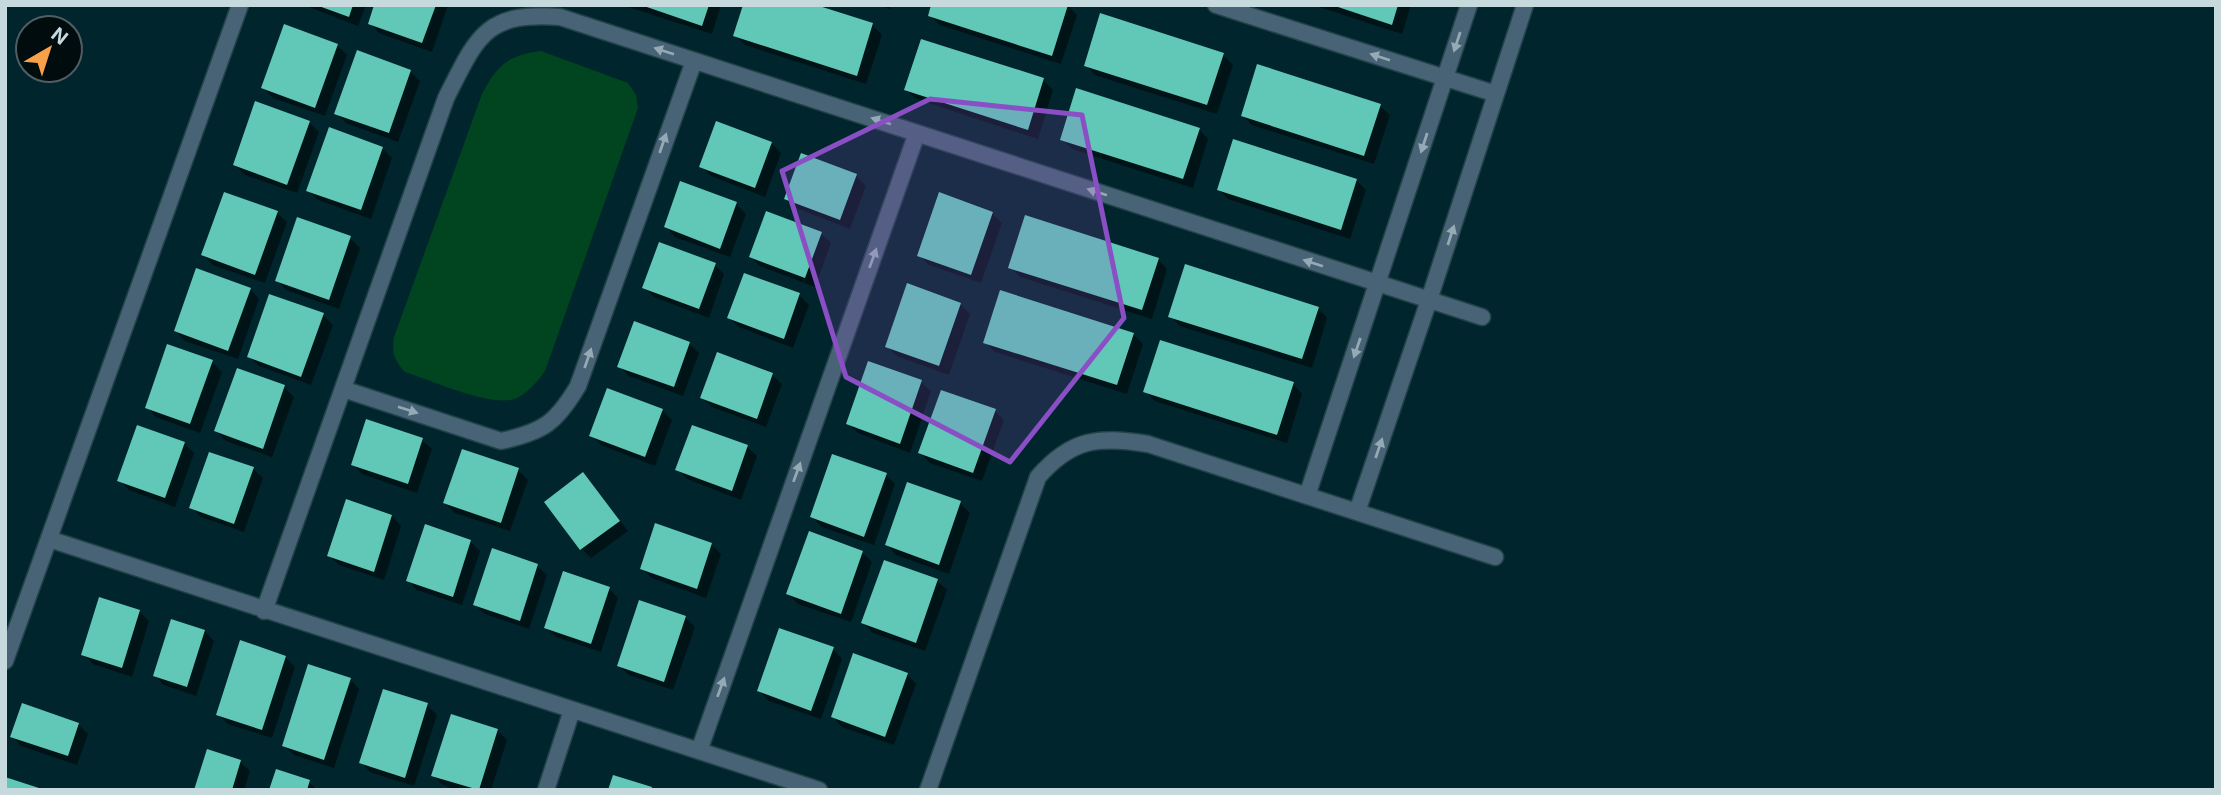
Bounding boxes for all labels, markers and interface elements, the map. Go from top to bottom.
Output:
north arrow [14,14,84,84]
text: N [47,23,72,50]
one-way arrow [1451,31,1462,52]
one-way arrow [654,45,675,56]
one-way arrow [1370,52,1391,62]
one-way arrow [870,116,891,126]
one-way arrow [658,133,669,154]
one-way arrow [1418,133,1429,154]
one-way arrow [1086,186,1107,197]
one-way arrow [1446,224,1456,245]
one-way arrow [868,247,879,268]
one-way arrow [1303,257,1324,267]
one-way arrow [1351,338,1361,359]
one-way arrow [583,347,594,368]
one-way arrow [397,406,418,416]
one-way arrow [1374,437,1385,458]
one-way arrow [792,462,803,483]
one-way arrow [716,676,727,697]

